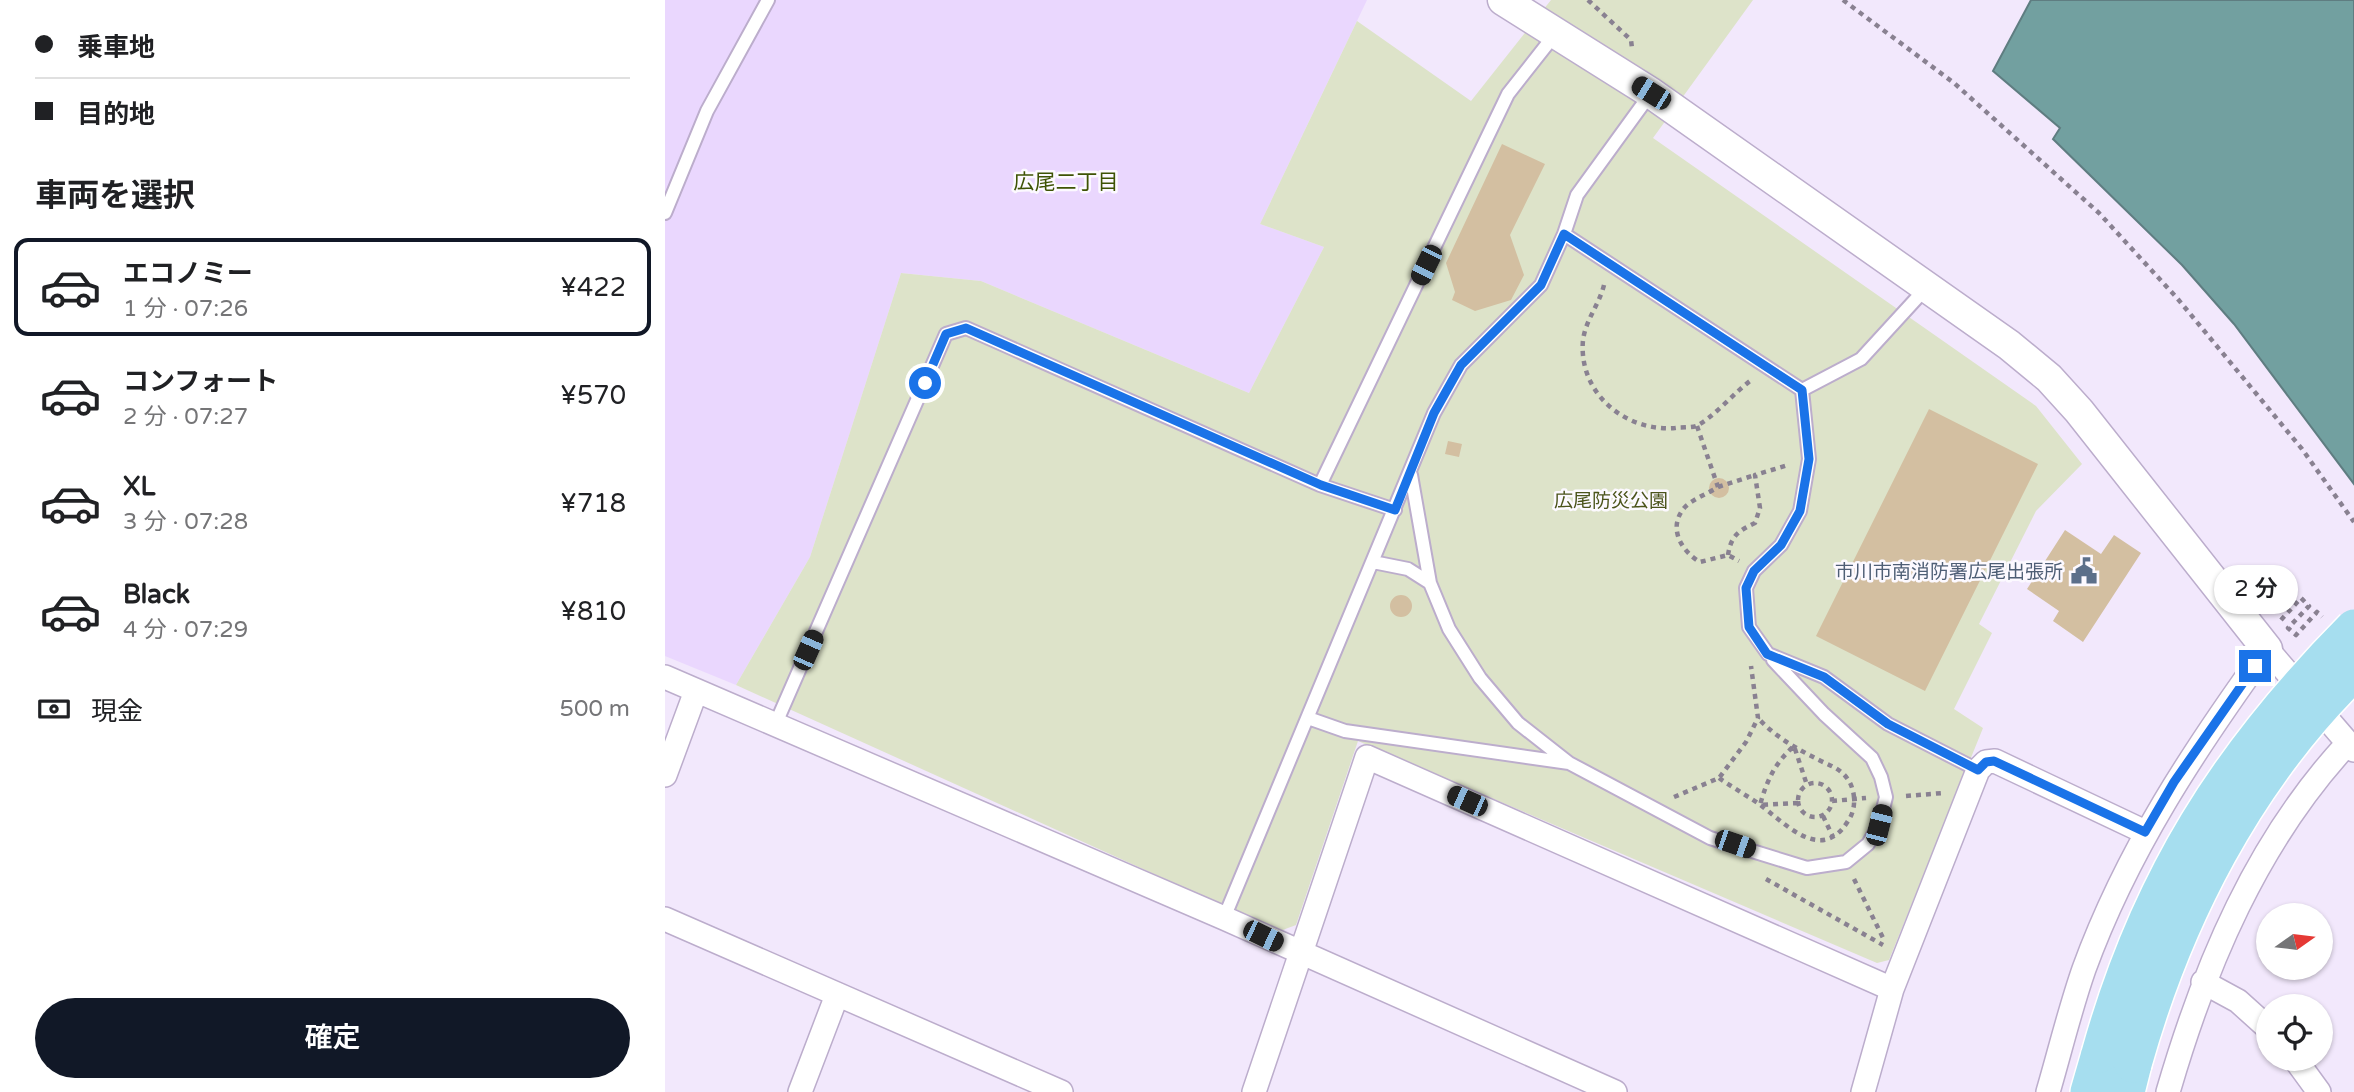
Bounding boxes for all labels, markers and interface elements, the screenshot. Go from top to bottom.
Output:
text: 乗車地 [77,32,155,63]
car [1628,73,1675,113]
text: 目的地 [77,99,155,130]
district label: 広尾二丁目 [1014,170,1119,195]
text: 車両を選択 [35,177,195,215]
car [1408,242,1445,288]
icon: car [39,256,102,319]
text: エコノミー [123,258,253,289]
text: ¥422 [560,272,626,303]
text: 1 分 · 07:26 [123,295,248,323]
icon: car [39,364,102,427]
text: コンフォート [123,366,278,397]
route start [909,367,941,399]
text: ¥570 [560,380,626,411]
text: 2 分 · 07:27 [123,403,248,431]
text: XL [123,471,155,502]
icon: car [39,472,102,535]
text: ¥718 [560,488,626,519]
park label: 広尾防災公園 [1554,490,1668,512]
text: 3 分 · 07:28 [123,508,248,536]
public building icon: 市川市南消防署広尾出張所 [2069,556,2099,586]
place label: 市川市南消防署広尾出張所 [1835,561,2063,583]
callout: 2 分 [2213,564,2297,614]
text: 2 分 [2234,575,2278,603]
text: Black [123,579,190,610]
icon: car [39,580,102,643]
text: ¥810 [560,596,626,627]
text: 4 分 · 07:29 [123,616,248,644]
car [790,627,827,673]
route end [2239,650,2271,682]
icon: cash [35,690,73,728]
text: 500 m [560,695,630,723]
text: 現金 [91,696,143,727]
car [1444,783,1491,819]
car [1864,802,1895,848]
car [1712,827,1759,861]
north arrow [2256,903,2333,980]
map controls [2256,903,2333,1071]
car [1240,917,1287,955]
button: locate [2256,994,2333,1071]
button: 確定 [35,998,630,1078]

